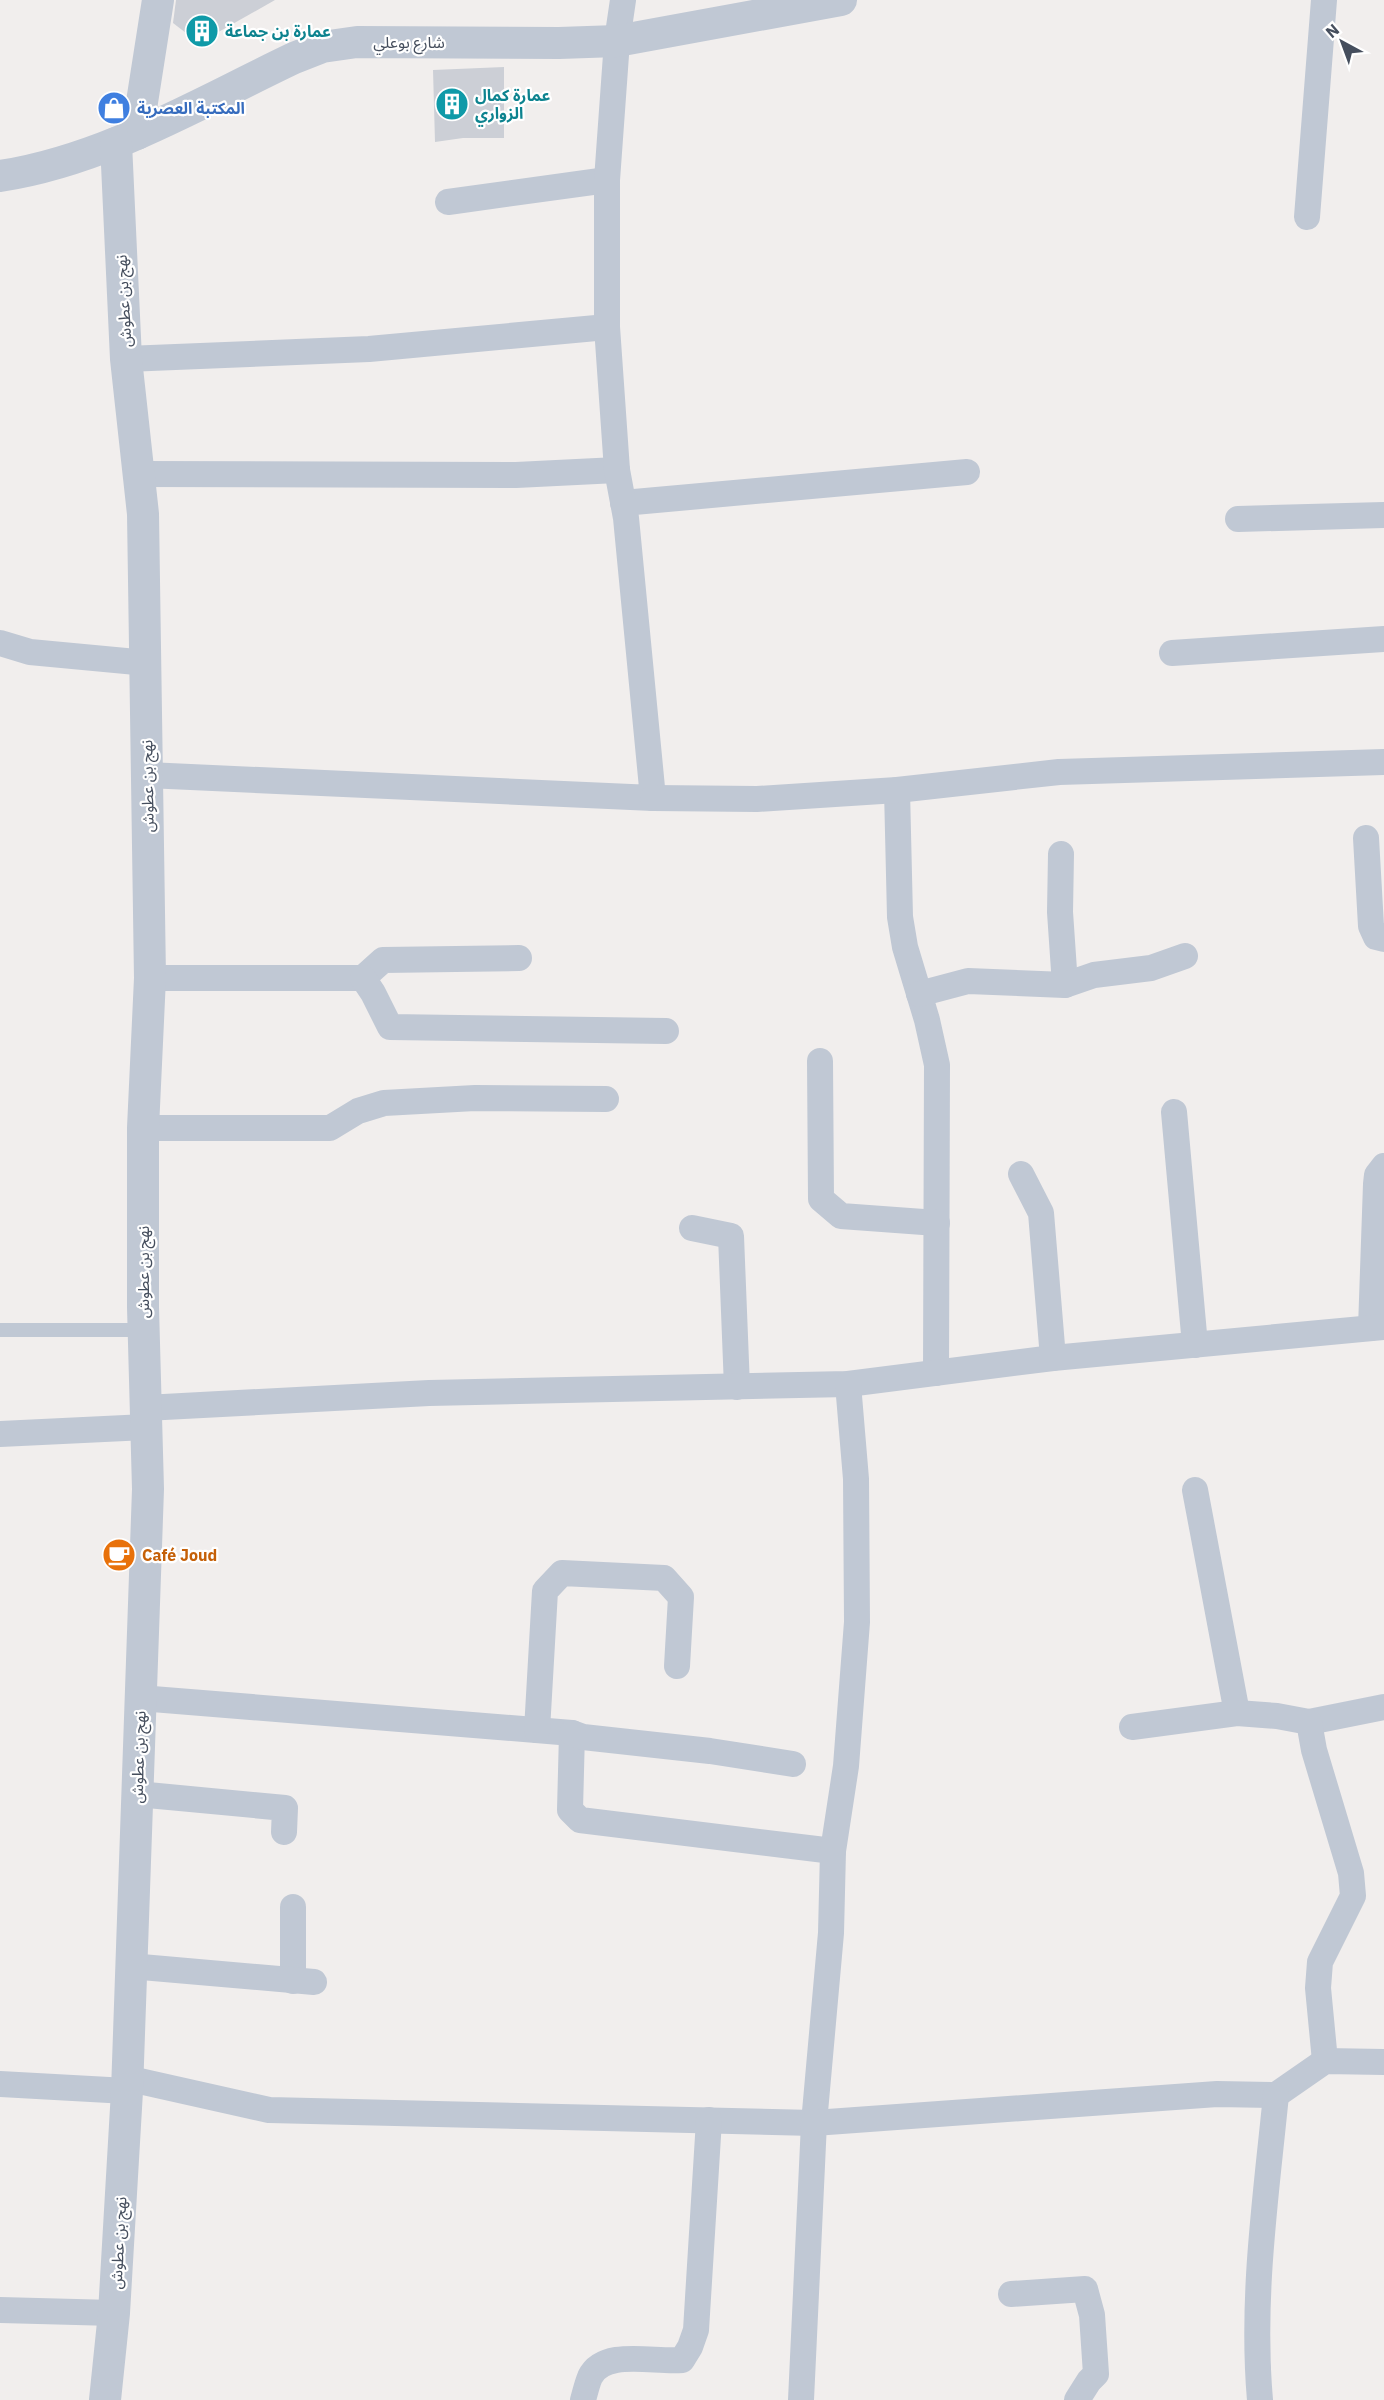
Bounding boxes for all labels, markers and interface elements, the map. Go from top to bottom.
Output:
north arrow [1312,12,1372,72]
building icon: عمارة بن جماعة [184,13,220,49]
text: N [1321,19,1343,42]
place label: عمارة بن جماعة [225,21,331,41]
street label: شارع بوعلي [373,32,445,55]
place label: عمارة كمال الزواري [475,85,550,127]
building icon: عمارة كمال الزواري [434,86,470,122]
shop icon: المكتبة العصرية [96,90,132,126]
place label: المكتبة العصرية [137,98,245,118]
street label: نهج بن عطوش [111,254,138,348]
street label: نهج بن عطوش [136,739,161,832]
street label: نهج بن عطوش [133,1226,156,1318]
cafe icon: Café Joud [101,1537,137,1573]
place label: Café Joud [142,1545,217,1565]
street label: نهج بن عطوش [126,1710,153,1804]
street label: نهج بن عطوش [106,2196,133,2290]

